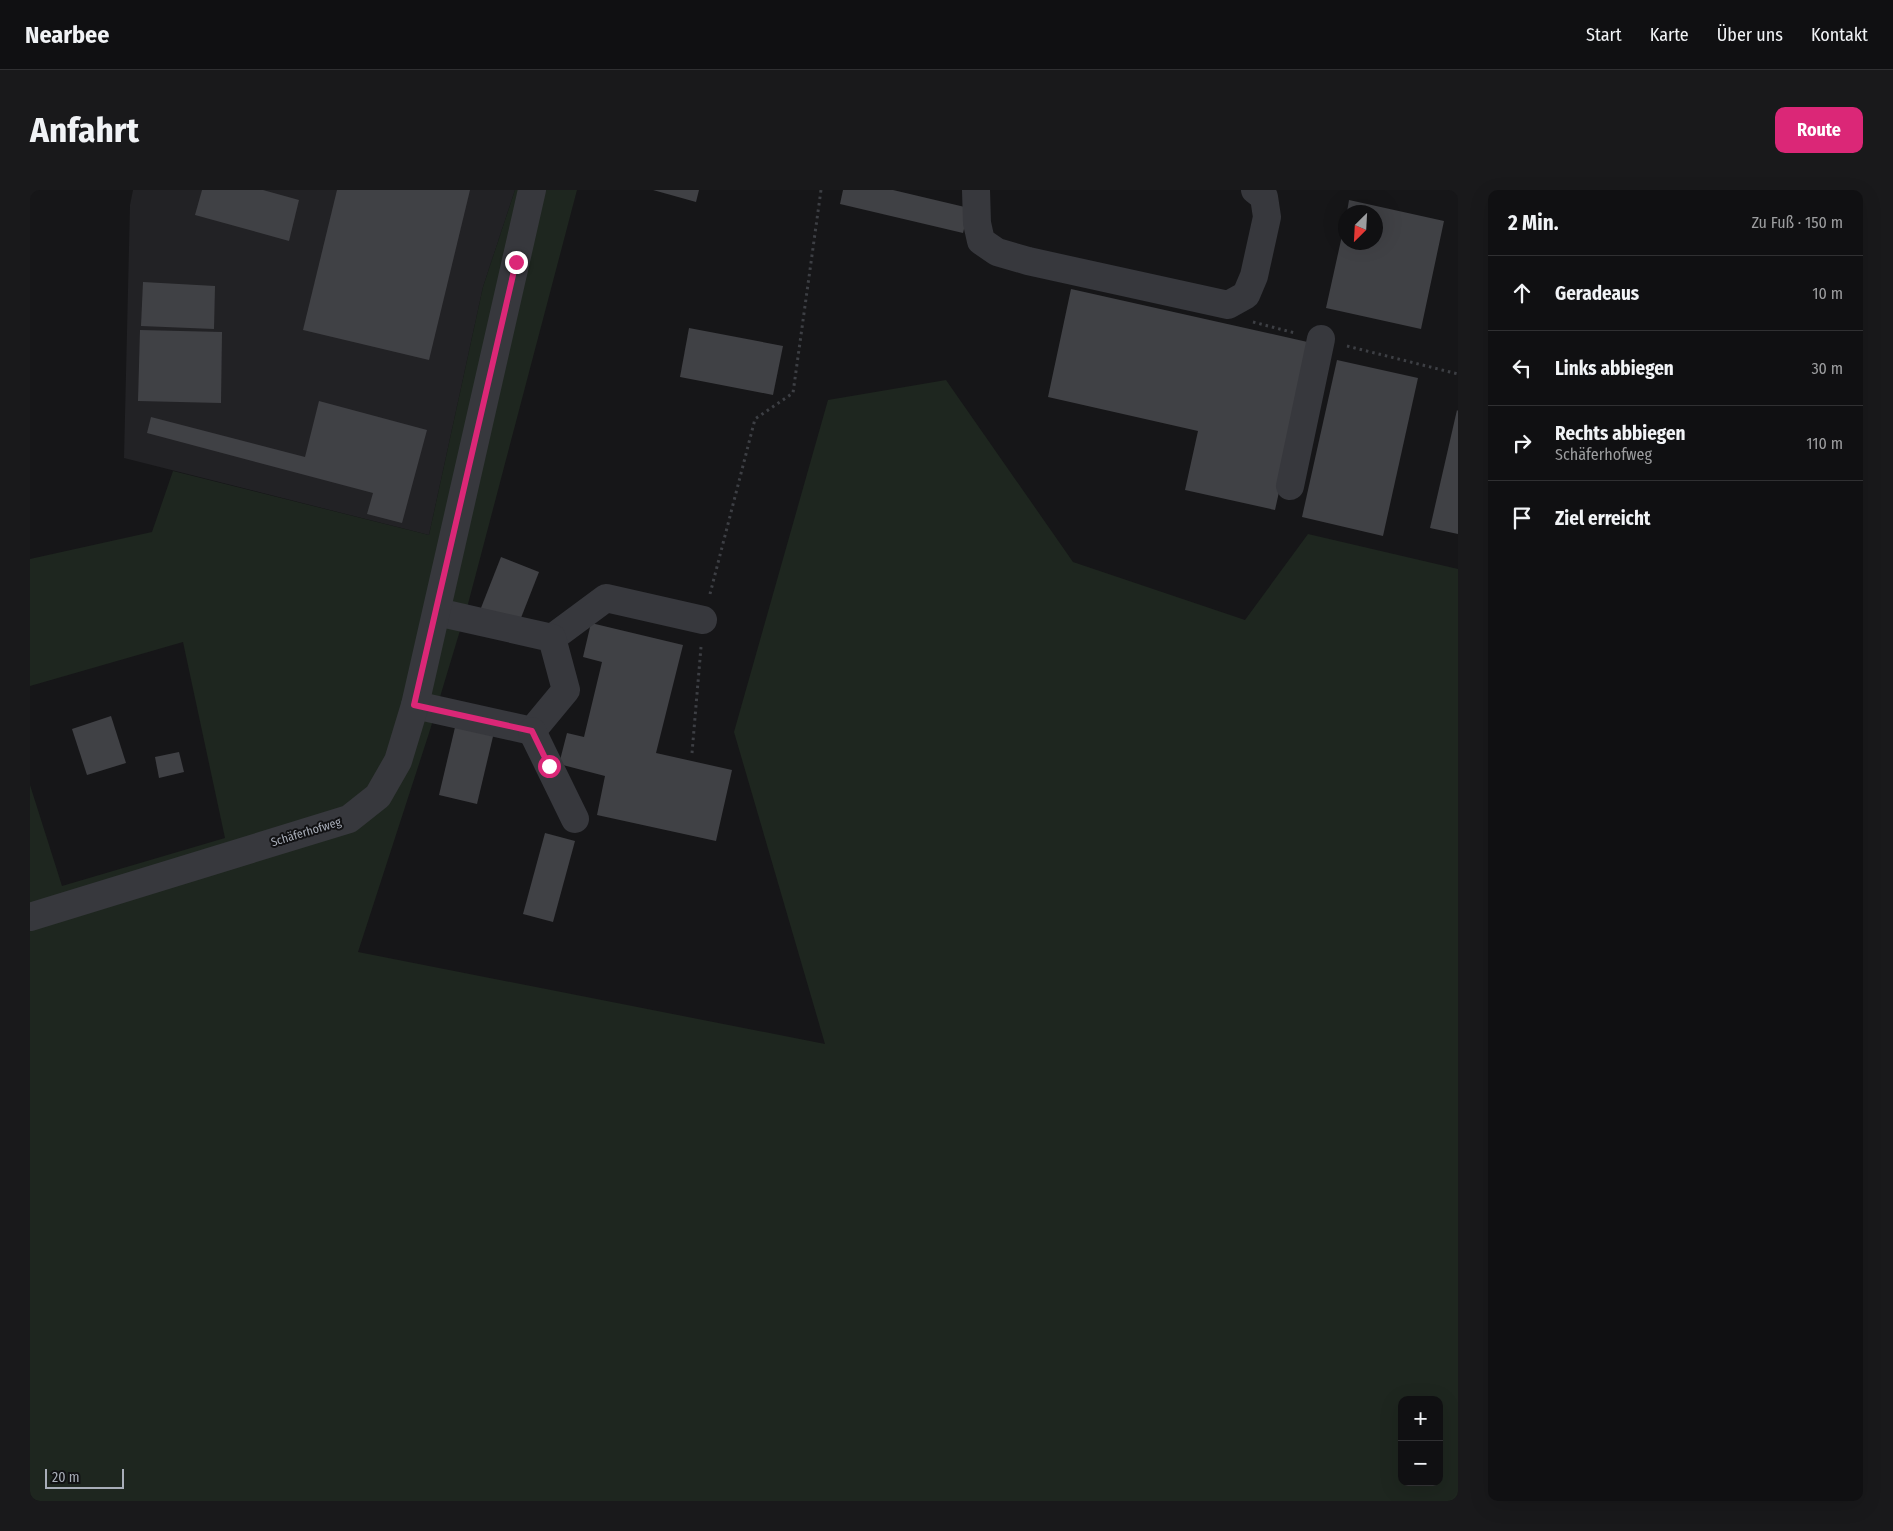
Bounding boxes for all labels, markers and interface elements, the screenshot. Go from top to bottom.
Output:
text: Nearbee [25,21,109,49]
text: Start [1586,24,1622,46]
text: Karte [1650,24,1689,46]
text: Über uns [1717,24,1783,46]
text: Kontakt [1811,24,1868,46]
button: Route [1775,107,1863,153]
text: Anfahrt [30,109,139,151]
north arrow [1338,205,1383,250]
text: 2 Min. [1508,210,1558,236]
text: Zu Fuß · 150 m [1751,213,1843,232]
route end [505,251,528,274]
icon: ahead [1508,279,1536,307]
text: Geradeaus [1555,282,1639,305]
text: 10 m [1812,284,1843,303]
icon: left [1508,354,1536,382]
text: Links abbiegen [1555,357,1674,380]
text: 30 m [1811,359,1843,378]
text: Rechts abbiegen [1555,422,1685,445]
icon: right [1508,429,1536,457]
text: 110 m [1806,434,1843,453]
text: Schäferhofweg [1555,445,1652,464]
icon: arrive [1508,504,1536,532]
text: Ziel erreicht [1555,507,1651,530]
route start [538,755,561,778]
street label: Schäferhofweg [269,815,343,849]
map controls [1398,1396,1443,1486]
button: + [1398,1396,1443,1441]
button: − [1398,1441,1443,1486]
scale bar [45,1466,124,1489]
text: 20 m [52,1469,80,1486]

